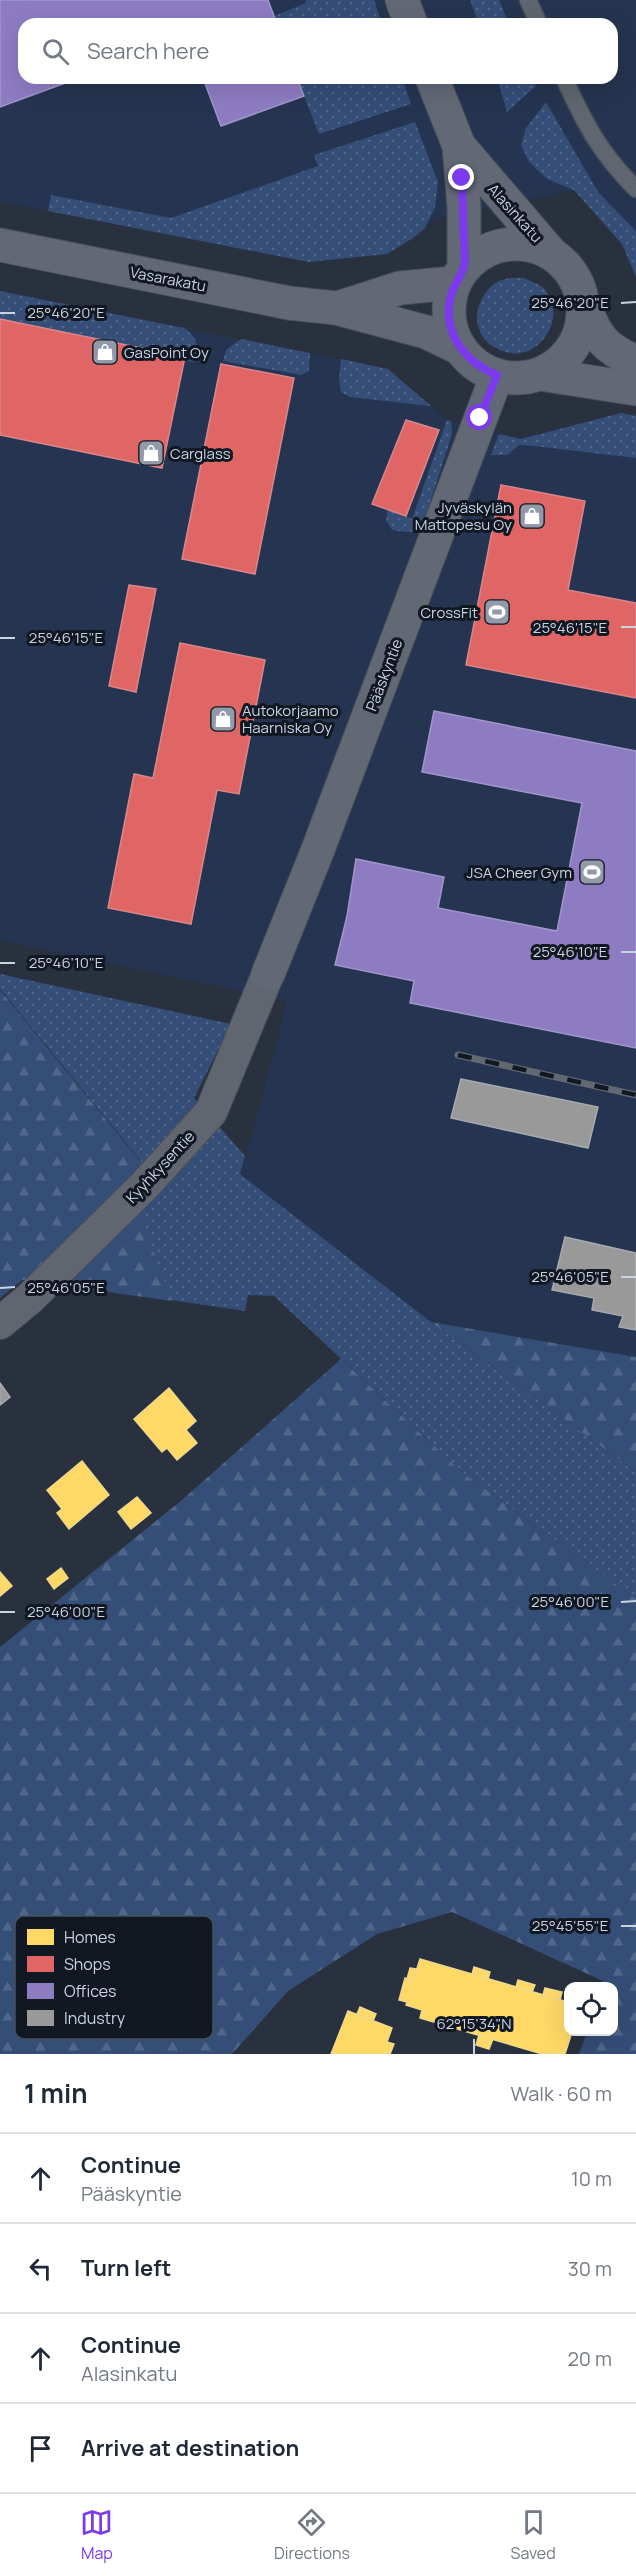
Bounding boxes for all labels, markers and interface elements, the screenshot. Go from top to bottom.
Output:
search box [18,18,618,84]
icon: search [39,35,72,68]
text: Search here [87,36,209,66]
route end [448,164,474,190]
street label: Alasinkatu [483,179,547,247]
street label: Vasarakatu [128,261,208,297]
text: 25°46'20"E [531,292,609,313]
text: 25°46'20"E [27,302,105,323]
shop icon: GasPoint Oy [90,337,120,367]
place label: GasPoint Oy [124,342,209,363]
route start [466,404,492,430]
shop icon: Carglass [136,438,166,468]
place label: Carglass [170,443,231,464]
place label: Jyväskylän Mattopesu Oy [415,497,512,535]
shop icon: Jyväskylän Mattopesu Oy [517,501,547,531]
sports icon: CrossFit [482,597,512,627]
place label: CrossFit [420,602,478,623]
text: 25°46'15"E [533,617,607,638]
text: 25°46'15"E [29,627,103,648]
street label: Pääskyntie [361,636,407,714]
place label: Autokorjaamo Haarniska Oy [242,700,339,738]
shop icon: Autokorjaamo Haarniska Oy [208,704,238,734]
sports icon: JSA Cheer Gym [577,857,607,887]
place label: JSA Cheer Gym [467,862,572,883]
text: 25°46'10"E [533,941,607,962]
text: 25°46'10"E [29,952,103,973]
street label: Kyyhkysentie [121,1126,199,1208]
text: 25°46'05"E [531,1266,609,1287]
text: 25°46'05"E [27,1277,105,1298]
text: 25°46'00"E [531,1591,609,1612]
text: 25°46'00"E [27,1601,105,1622]
text: 25°45'55"E [532,1915,608,1936]
legend [15,1916,213,2039]
text: Homes [64,1926,116,1948]
text: Shops [64,1953,111,1975]
text: Offices [64,1980,117,2002]
map controls [564,1982,618,2036]
button: locate [564,1982,618,2036]
text: Industry [64,2007,126,2029]
text: 62°15'34"N [436,2013,512,2034]
text: 1 min [24,2075,88,2111]
text: Walk · 60 m [510,2080,612,2107]
text: Continue [81,2150,181,2180]
icon: ahead [24,2162,57,2195]
text: 10 m [571,2165,612,2192]
text: Pääskyntie [81,2180,182,2207]
icon: left [24,2252,57,2285]
text: Turn left [81,2253,171,2283]
text: 30 m [568,2255,612,2282]
text: Continue [81,2330,181,2360]
icon: ahead [24,2342,57,2375]
text: 20 m [567,2345,612,2372]
text: Alasinkatu [81,2360,177,2387]
icon: arrive [24,2432,57,2465]
text: Arrive at destination [81,2433,299,2463]
tab: Map [80,2506,113,2564]
tab: Directions [274,2506,350,2564]
tab: Saved [511,2506,556,2564]

